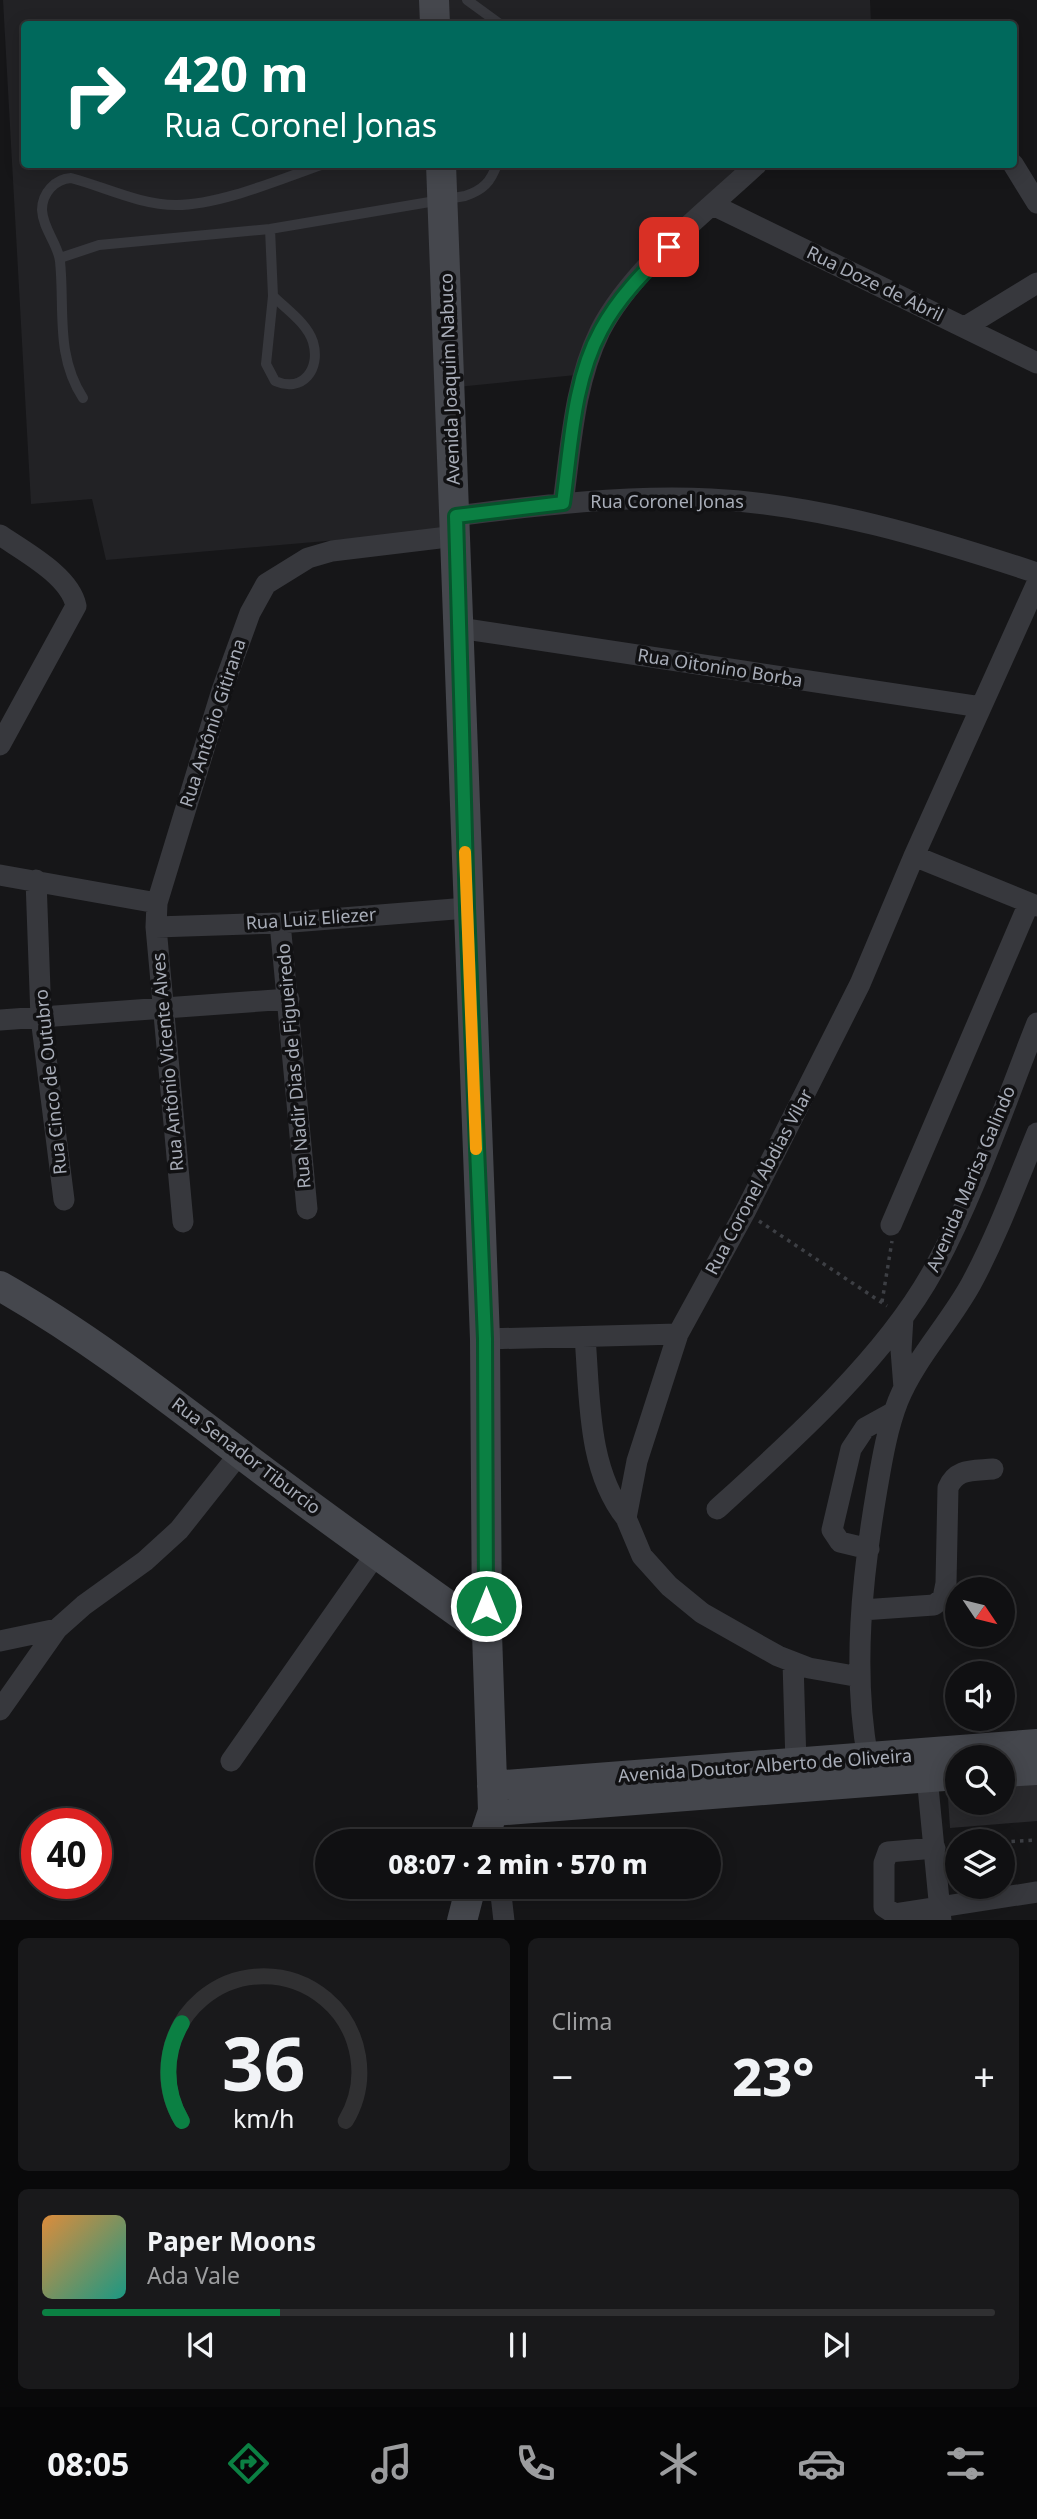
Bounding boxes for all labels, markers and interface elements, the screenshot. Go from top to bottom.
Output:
text: 420 m [164,40,309,106]
icon: right [49,49,140,140]
text: Rua Coronel Jonas [164,103,437,146]
pin [639,217,699,277]
icon: arrive [650,228,688,266]
street label: Rua Doze de Abril [803,240,948,327]
street label: Avenida Joaquim Nabuco [433,273,465,485]
street label: Rua Coronel Jonas [590,489,744,513]
street label: Rua Antônio Gitirana [173,635,251,810]
street label: Rua Oitonino Borba [636,642,804,692]
street label: Rua Luiz Eliezer [245,901,378,935]
street label: Rua Nadir Dias de Figueiredo [270,943,316,1190]
street label: Rua Antônio Vicente Alves [145,952,189,1172]
street label: Rua Cinco de Outubro [28,988,72,1176]
street label: Avenida Marisa Galindo [920,1082,1020,1275]
street label: Rua Coronel Abdias Vilar [699,1084,818,1279]
street label: Rua Senador Tiburcio [167,1391,326,1519]
position arrow [449,1569,523,1643]
north arrow [945,1577,1015,1647]
map controls [945,1577,1015,1899]
button: sound [945,1661,1015,1731]
street label: Avenida Doutor Alberto de Oliveira [617,1743,913,1787]
button: search [945,1745,1015,1815]
speed limit sign: 40 [21,1808,112,1899]
button: layers [945,1829,1015,1899]
text: 08:07 · 2 min · 570 m [388,1846,648,1882]
text: Clima [552,2005,612,2037]
text: 36 [222,2013,305,2112]
text: 23° [732,2040,814,2111]
text: − [552,2050,573,2102]
text: + [973,2050,995,2102]
text: km/h [233,2100,295,2134]
text: Paper Moons [147,2223,316,2259]
text: Ada Vale [147,2259,240,2291]
icon: previous [182,2326,220,2364]
icon: pause [499,2326,537,2364]
icon: next [817,2326,855,2364]
icon: directions [224,2439,273,2488]
icon: music [367,2439,416,2488]
icon: phone [511,2439,560,2488]
icon: climate [654,2439,703,2488]
icon: car [797,2439,846,2488]
icon: filters [941,2439,990,2488]
text: 08:05 [47,2442,129,2485]

